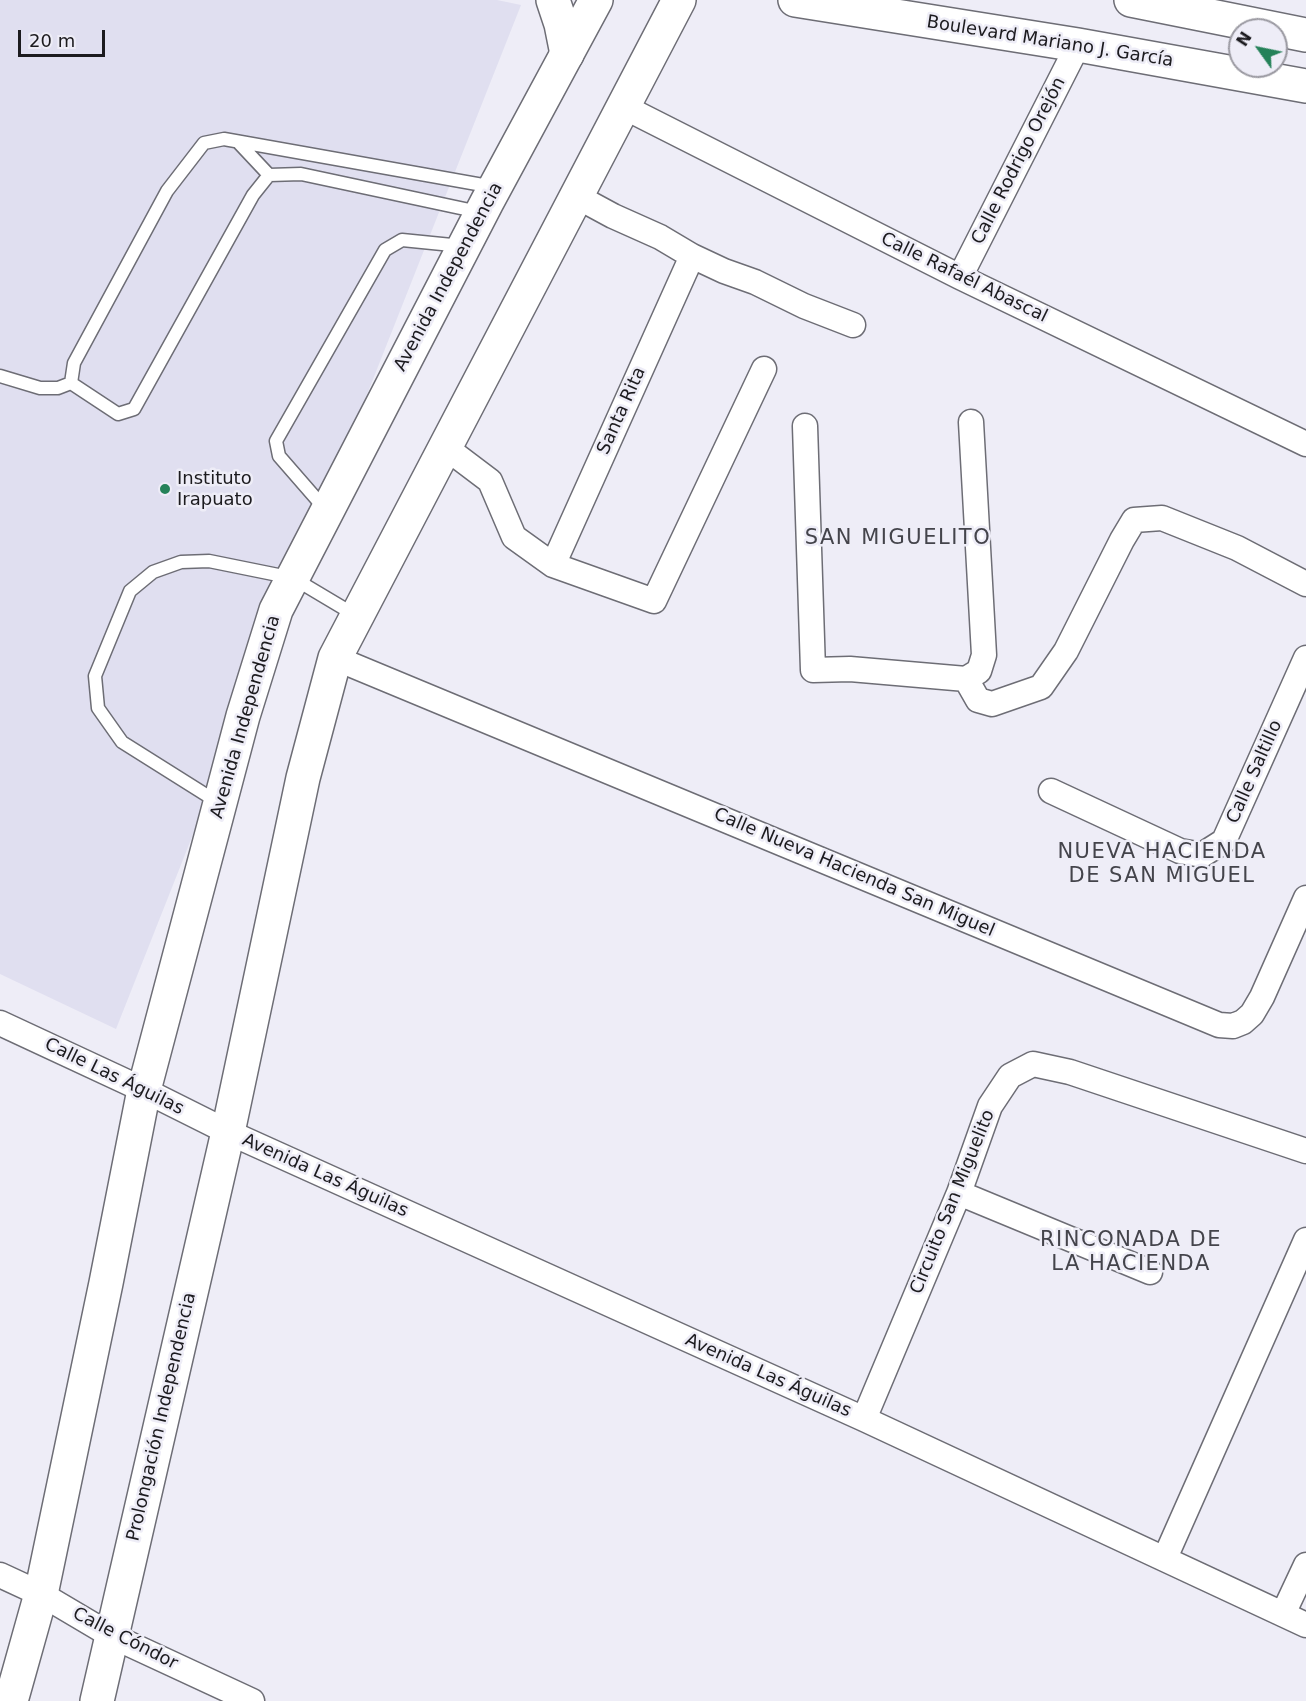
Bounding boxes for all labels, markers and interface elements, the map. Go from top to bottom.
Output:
street label: Boulevard Mariano J. García [925,12,1175,72]
scale bar [21,18,108,56]
north arrow [1228,18,1288,78]
text: N [1233,28,1256,50]
text: 20 m [29,30,75,51]
street label: Calle Rodrigo Orejón [967,74,1071,248]
street label: Avenida Independencia [390,179,508,375]
street label: Calle Rafaél Abascal [877,228,1051,328]
street label: Santa Rita [593,364,651,458]
place label: Instituto Irapuato [177,468,253,510]
marker: Instituto Irapuato [158,482,172,496]
district label: SAN MIGUELITO [805,526,991,552]
street label: Avenida Independencia [207,613,285,821]
street label: Calle Saltillo [1223,717,1287,827]
street label: Calle Nueva Hacienda San Miguel [710,804,998,942]
district label: NUEVA HACIENDA DE SAN MIGUEL [1057,840,1267,890]
street label: Calle Las Águilas [41,1034,187,1120]
street label: Circuito San Miguelito [906,1107,1000,1297]
street label: Avenida Las Águilas [239,1130,411,1222]
district label: RINCONADA DE LA HACIENDA [1040,1228,1222,1278]
street label: Prolongación Independencia [123,1291,201,1543]
street label: Avenida Las Águilas [682,1330,854,1422]
street label: Calle Cóndor [69,1603,181,1675]

